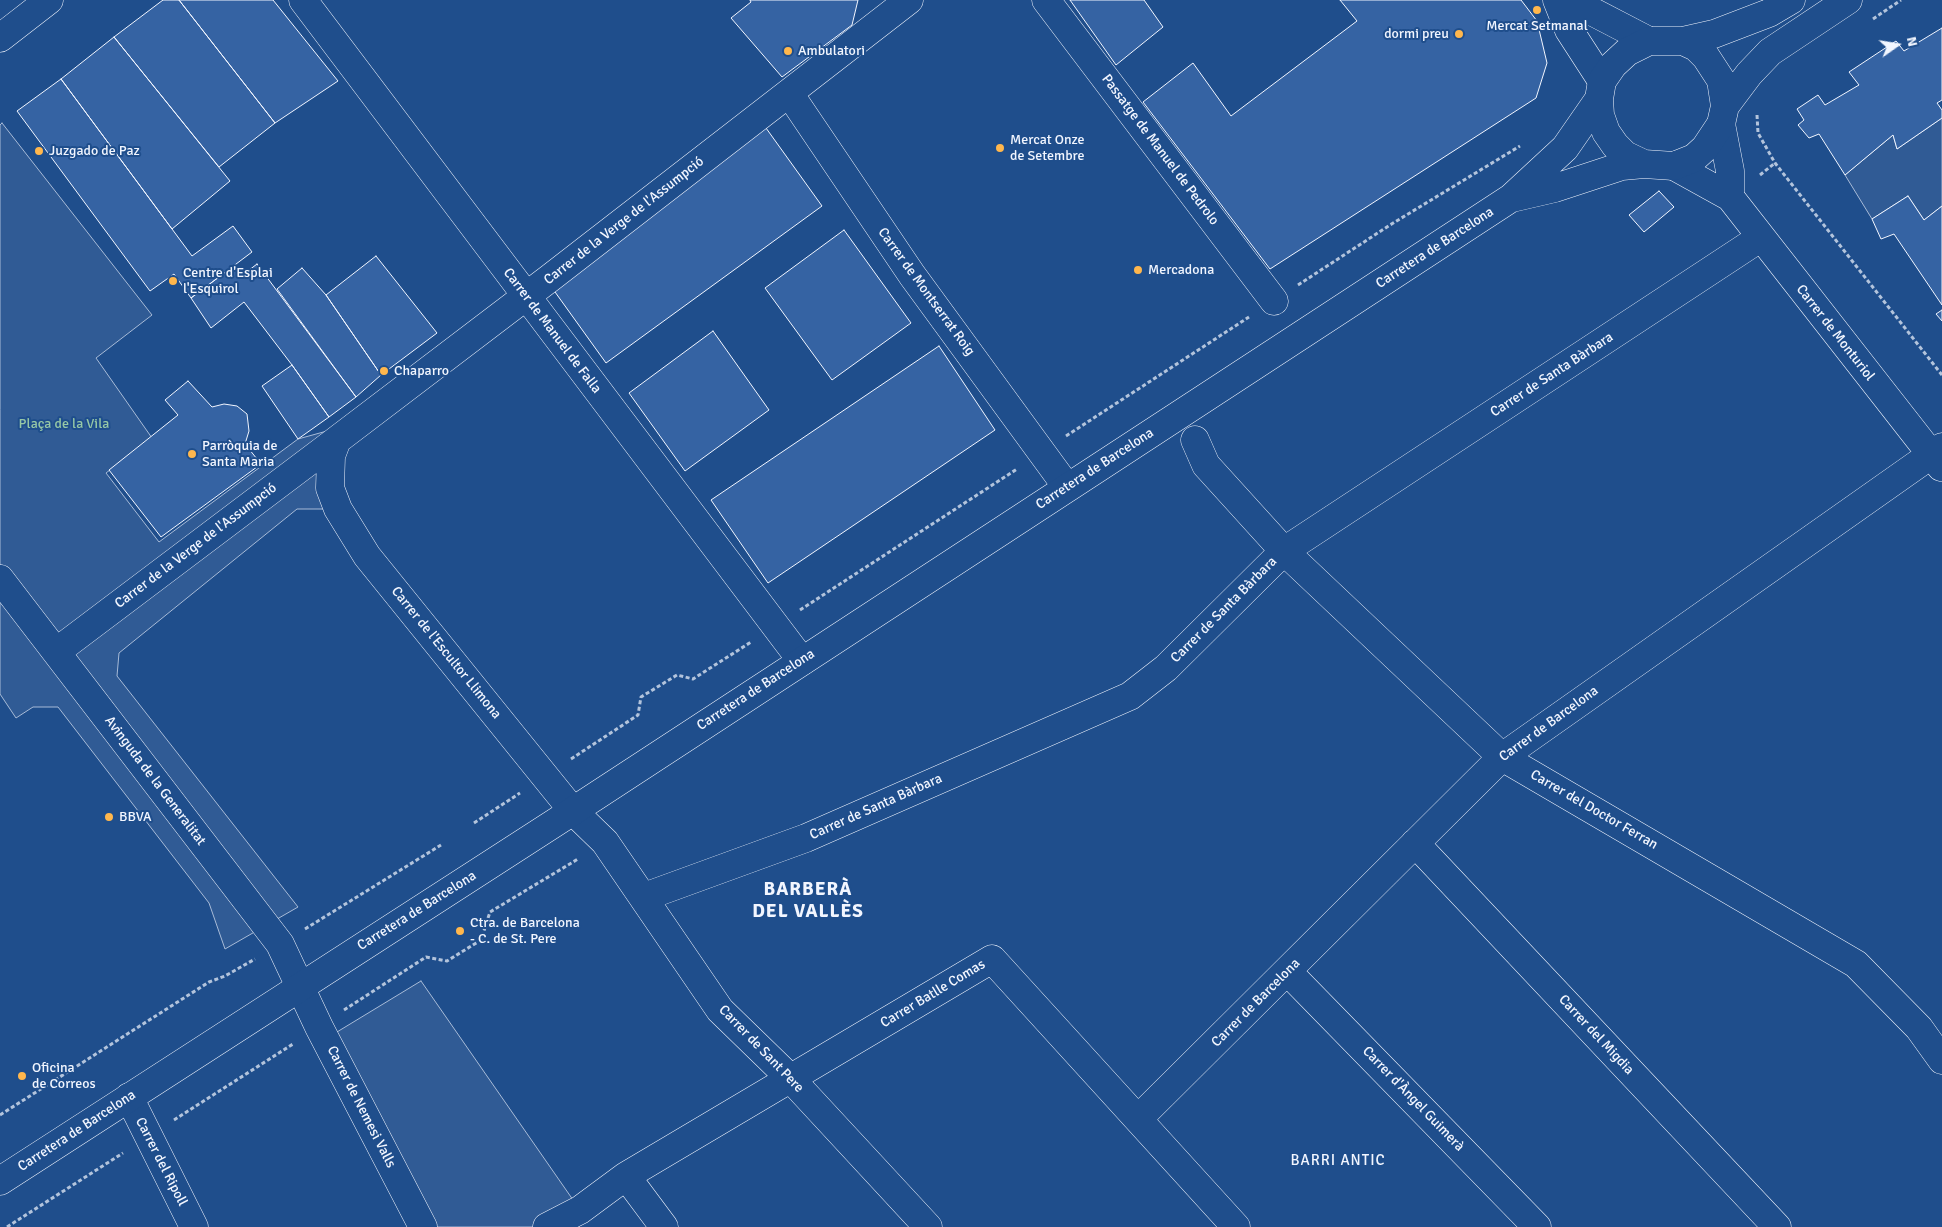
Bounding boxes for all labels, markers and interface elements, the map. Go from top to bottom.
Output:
marker: Mercat Setmanal [1531,4,1543,16]
place label: Mercat Setmanal [1486,18,1588,34]
north arrow [1872,20,1922,70]
place label: dormi preu [1384,26,1449,42]
marker: dormi preu [1453,28,1465,40]
text: N [1903,35,1921,48]
place label: Ambulatori [798,43,865,59]
marker: Ambulatori [782,45,794,57]
street label: Passatge de Manuel de Pedrolo [1098,71,1222,229]
place label: Mercat Onze de Setembre [1010,132,1085,164]
marker: Mercat Onze de Setembre [994,142,1006,154]
place label: Juzgado de Paz [49,143,140,159]
marker: Juzgado de Paz [33,145,45,157]
street label: Carrer de la Verge de l'Assumpció [541,153,707,289]
street label: Carretera de Barcelona [1373,204,1497,292]
street label: Carrer de Montserrat Roig [874,225,978,359]
place label: Mercadona [1148,262,1214,278]
marker: Mercadona [1132,264,1144,276]
place label: Centre d'Esplai l'Esquirol [183,265,273,298]
street label: Carrer de Manuel de Falla [499,265,605,397]
marker: Centre d'Esplai l'Esquirol [167,275,179,287]
street label: Carrer de Monturiol [1792,281,1878,385]
street label: Carrer de Santa Bàrbara [1487,329,1617,421]
place label: Chaparro [394,363,449,379]
marker: Chaparro [378,365,390,377]
park label: Plaça de la Vila [19,416,109,432]
street label: Carretera de Barcelona [1033,425,1157,513]
place label: Parròquia de Santa Maria [202,438,277,471]
marker: Parròquia de Santa Maria [186,448,198,460]
street label: Carrer de la Verge de l'Assumpció [112,480,280,612]
street label: Carrer de Santa Bàrbara [1167,553,1281,667]
street label: Carrer de l'Escultor Llimona [387,583,505,723]
street label: Carretera de Barcelona [694,646,818,734]
street label: Carrer de Barcelona [1496,682,1602,766]
street label: Avinguda de la Generalitat [101,713,209,849]
street label: Carrer del Doctor Ferran [1527,767,1661,853]
street label: Carrer de Santa Bàrbara [807,770,945,844]
place label: BBVA [119,809,152,825]
marker: BBVA [103,811,115,823]
street label: Carretera de Barcelona [354,868,480,954]
district label: BARBERÀ DEL VALLÈS [751,879,865,923]
place label: Ctra. de Barcelona - C. de St. Pere [470,915,580,948]
marker: Ctra. de Barcelona - C. de St. Pere [454,925,466,937]
street label: Carrer de Barcelona [1208,955,1304,1051]
street label: Carrer Batlle Comas [878,956,988,1032]
street label: Carrer del Migdia [1555,992,1637,1078]
street label: Carrer de Sant Pere [715,1002,807,1096]
street label: Carrer de Nemesi Valls [323,1043,399,1171]
street label: Carrer d'Àngel Guimerà [1358,1043,1468,1155]
place label: Oficina de Correos [32,1060,96,1092]
marker: Oficina de Correos [16,1070,28,1082]
street label: Carretera de Barcelona [15,1087,139,1175]
street label: Carrer del Ripoll [131,1115,191,1209]
district label: BARRI ANTIC [1289,1152,1387,1170]

